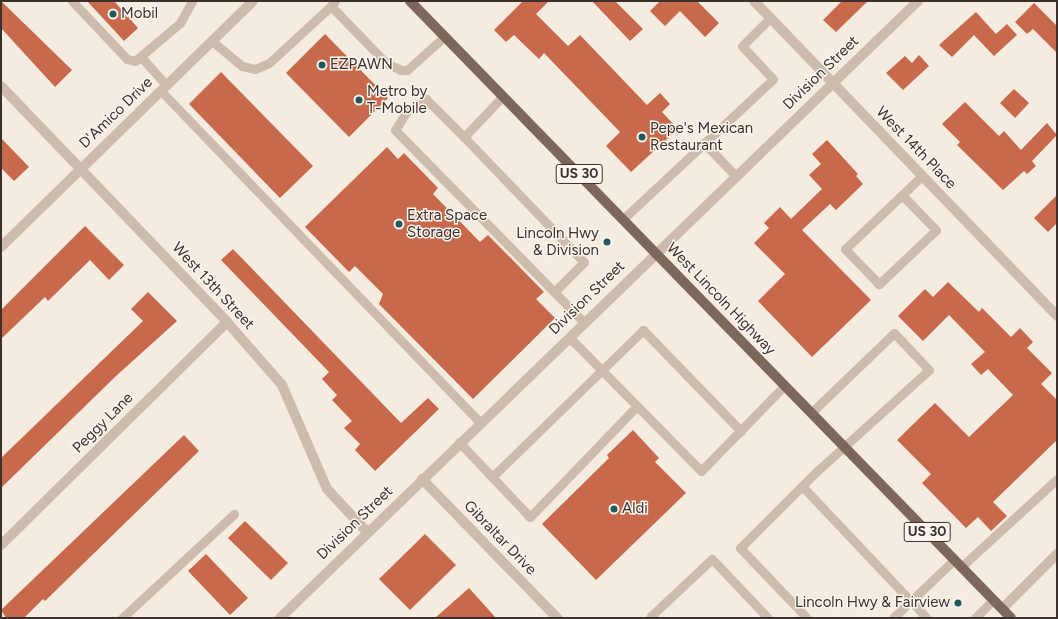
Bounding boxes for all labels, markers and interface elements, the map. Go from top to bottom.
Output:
place label: Mobil [121,5,158,23]
marker: Mobil [108,9,118,19]
street label: Division Street [779,32,863,114]
place label: EZPAWN [330,56,393,74]
marker: EZPAWN [317,60,327,70]
street label: D'Amico Drive [76,74,156,152]
place label: Metro by T-Mobile [367,82,428,117]
marker: Metro by T-Mobile [354,95,364,105]
street label: West 14th Place [872,103,960,193]
place label: Pepe's Mexican Restaurant [650,119,753,154]
marker: Pepe's Mexican Restaurant [637,132,647,142]
road number: US 30 [555,162,603,186]
place label: Extra Space Storage [407,206,487,241]
marker: Extra Space Storage [394,219,404,229]
place label: Lincoln Hwy & Division [516,224,599,259]
marker: Lincoln Hwy & Division [602,237,612,247]
street label: West 13th Street [168,239,258,333]
street label: West Lincoln Highway [663,239,779,359]
street label: Division Street [545,257,629,339]
street label: Peggy Lane [69,389,137,457]
street label: Division Street [313,482,397,564]
street label: Gibraltar Drive [460,497,540,579]
place label: Aldi [622,500,648,518]
marker: Aldi [609,504,619,514]
road number: US 30 [903,520,951,544]
place label: Lincoln Hwy & Fairview [795,594,950,612]
marker: Lincoln Hwy & Fairview [953,598,963,608]

